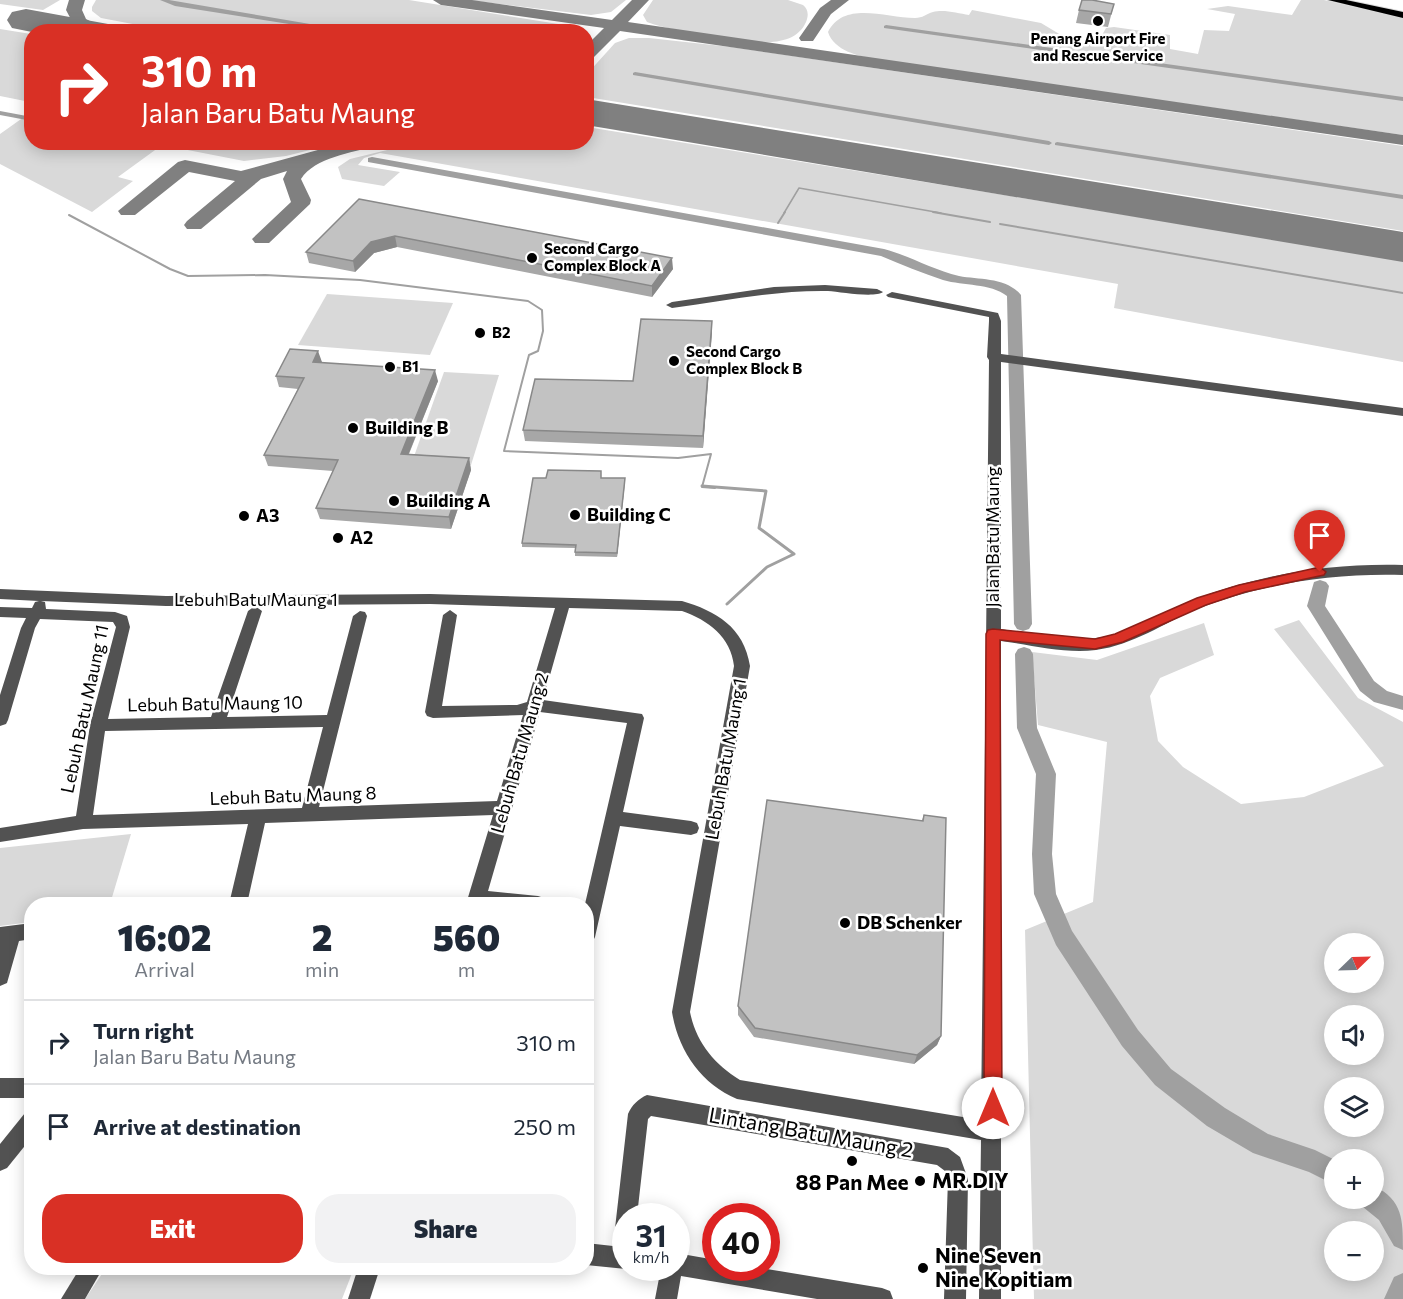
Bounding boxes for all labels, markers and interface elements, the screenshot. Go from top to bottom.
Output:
marker: Penang Airport Fire and Rescue Service [1091,14,1105,28]
place label: Penang Airport Fire and Rescue Service [1031,29,1166,64]
text: 310 m [141,44,257,96]
icon: right [42,48,120,126]
text: Jalan Baru Batu Maung [141,96,415,129]
place label: Second Cargo Complex Block A [544,239,661,274]
marker: Second Cargo Complex Block A [525,251,539,265]
place label: B2 [492,323,510,341]
marker: B2 [473,326,487,340]
place label: Second Cargo Complex Block B [686,342,802,377]
marker: Second Cargo Complex Block B [667,354,681,368]
place label: B1 [402,357,419,375]
marker: B1 [383,360,397,374]
place label: Building B [365,416,448,438]
marker: Building B [346,421,360,435]
street label: Jalan Batu Maung [981,466,1003,607]
place label: Building A [406,489,490,511]
marker: Building A [387,494,401,508]
place label: Building C [587,503,671,525]
place label: A3 [256,504,279,526]
marker: Building C [568,508,582,522]
marker: A3 [237,509,251,523]
pin [1294,510,1345,572]
icon: arrive [1303,519,1336,552]
place label: A2 [350,526,373,548]
marker: A2 [331,531,345,545]
street label: Lebuh Batu Maung 1 [174,588,338,610]
street label: Lebuh Batu Maung 11 [55,623,113,795]
street label: Lebuh Batu Maung 2 [486,670,553,836]
street label: Lebuh Batu Maung 1 [700,676,750,841]
street label: Lebuh Batu Maung 10 [127,690,303,716]
street label: Lebuh Batu Maung 8 [209,781,377,809]
place label: DB Schenker [857,911,963,933]
text: 16:02 [118,914,212,958]
text: 2 [312,914,332,958]
text: 560 [433,914,500,958]
marker: DB Schenker [838,916,852,930]
north arrow [1324,933,1384,993]
map controls [1324,933,1384,1281]
text: Arrival [134,957,195,981]
text: min [305,957,339,981]
text: m [458,957,475,981]
button: sound [1324,1005,1384,1065]
text: Turn right [93,1017,194,1044]
icon: right [42,1026,75,1059]
text: 310 m [516,1029,576,1056]
text: Jalan Baru Batu Maung [93,1044,296,1068]
position arrow [961,1076,1025,1140]
button: layers [1324,1077,1384,1137]
street label: Lintang Batu Maung 2 [707,1101,915,1162]
icon: arrive [42,1110,75,1143]
text: Arrive at destination [93,1113,301,1140]
text: 250 m [513,1113,576,1140]
button: + [1324,1149,1384,1209]
marker: 88 Pan Mee [845,1154,859,1168]
place label: MR.DIY [932,1167,1009,1192]
place label: 88 Pan Mee [795,1169,909,1194]
marker: MR.DIY [913,1174,927,1188]
button: Exit [42,1194,303,1263]
button: Share [315,1194,576,1263]
speed limit sign: 40 [702,1203,780,1281]
text: 31 [635,1216,667,1253]
button: − [1324,1221,1384,1281]
place label: Nine Seven Nine Kopitiam [935,1242,1073,1291]
text: km/h [633,1248,669,1266]
marker: Nine Seven Nine Kopitiam [916,1261,930,1275]

